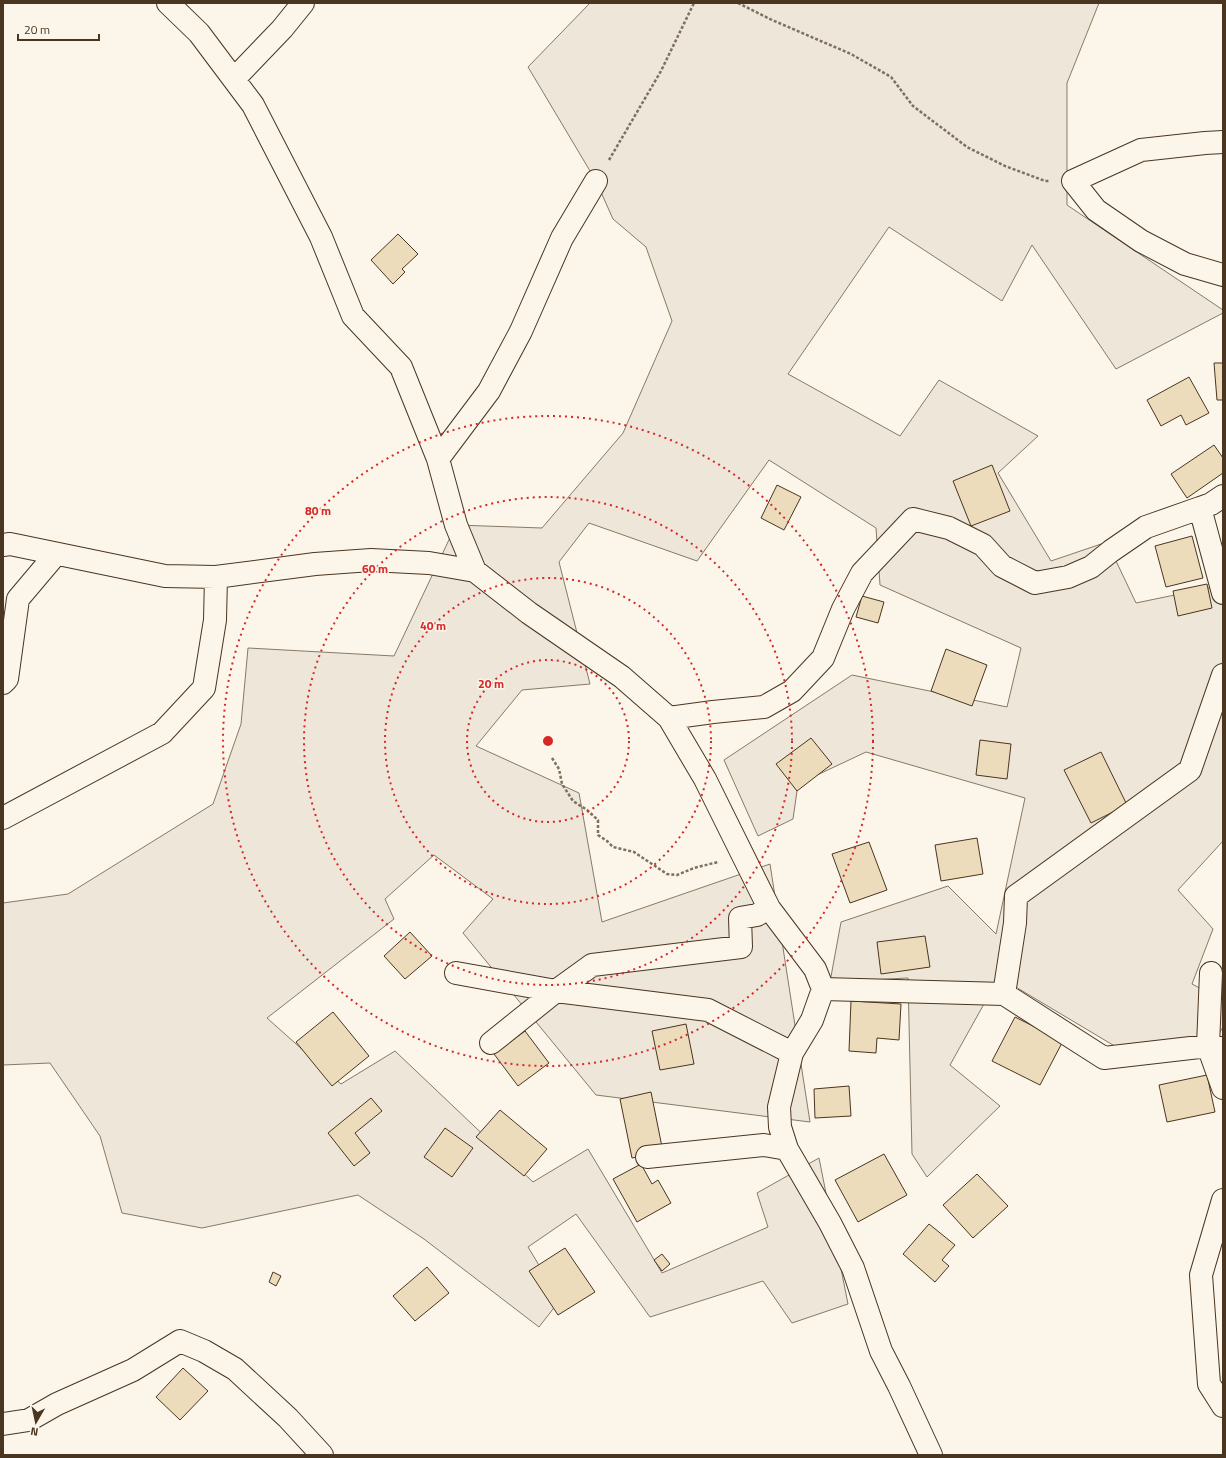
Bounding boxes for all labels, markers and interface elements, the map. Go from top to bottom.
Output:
scale bar [18,16,99,42]
text: 20 m [24,20,50,39]
text: 80 m [305,501,331,520]
text: 60 m [362,559,388,578]
text: 40 m [420,616,446,635]
text: 20 m [478,674,504,693]
centre of rings [541,734,555,748]
north arrow [16,1402,56,1442]
text: N [29,1423,39,1440]

